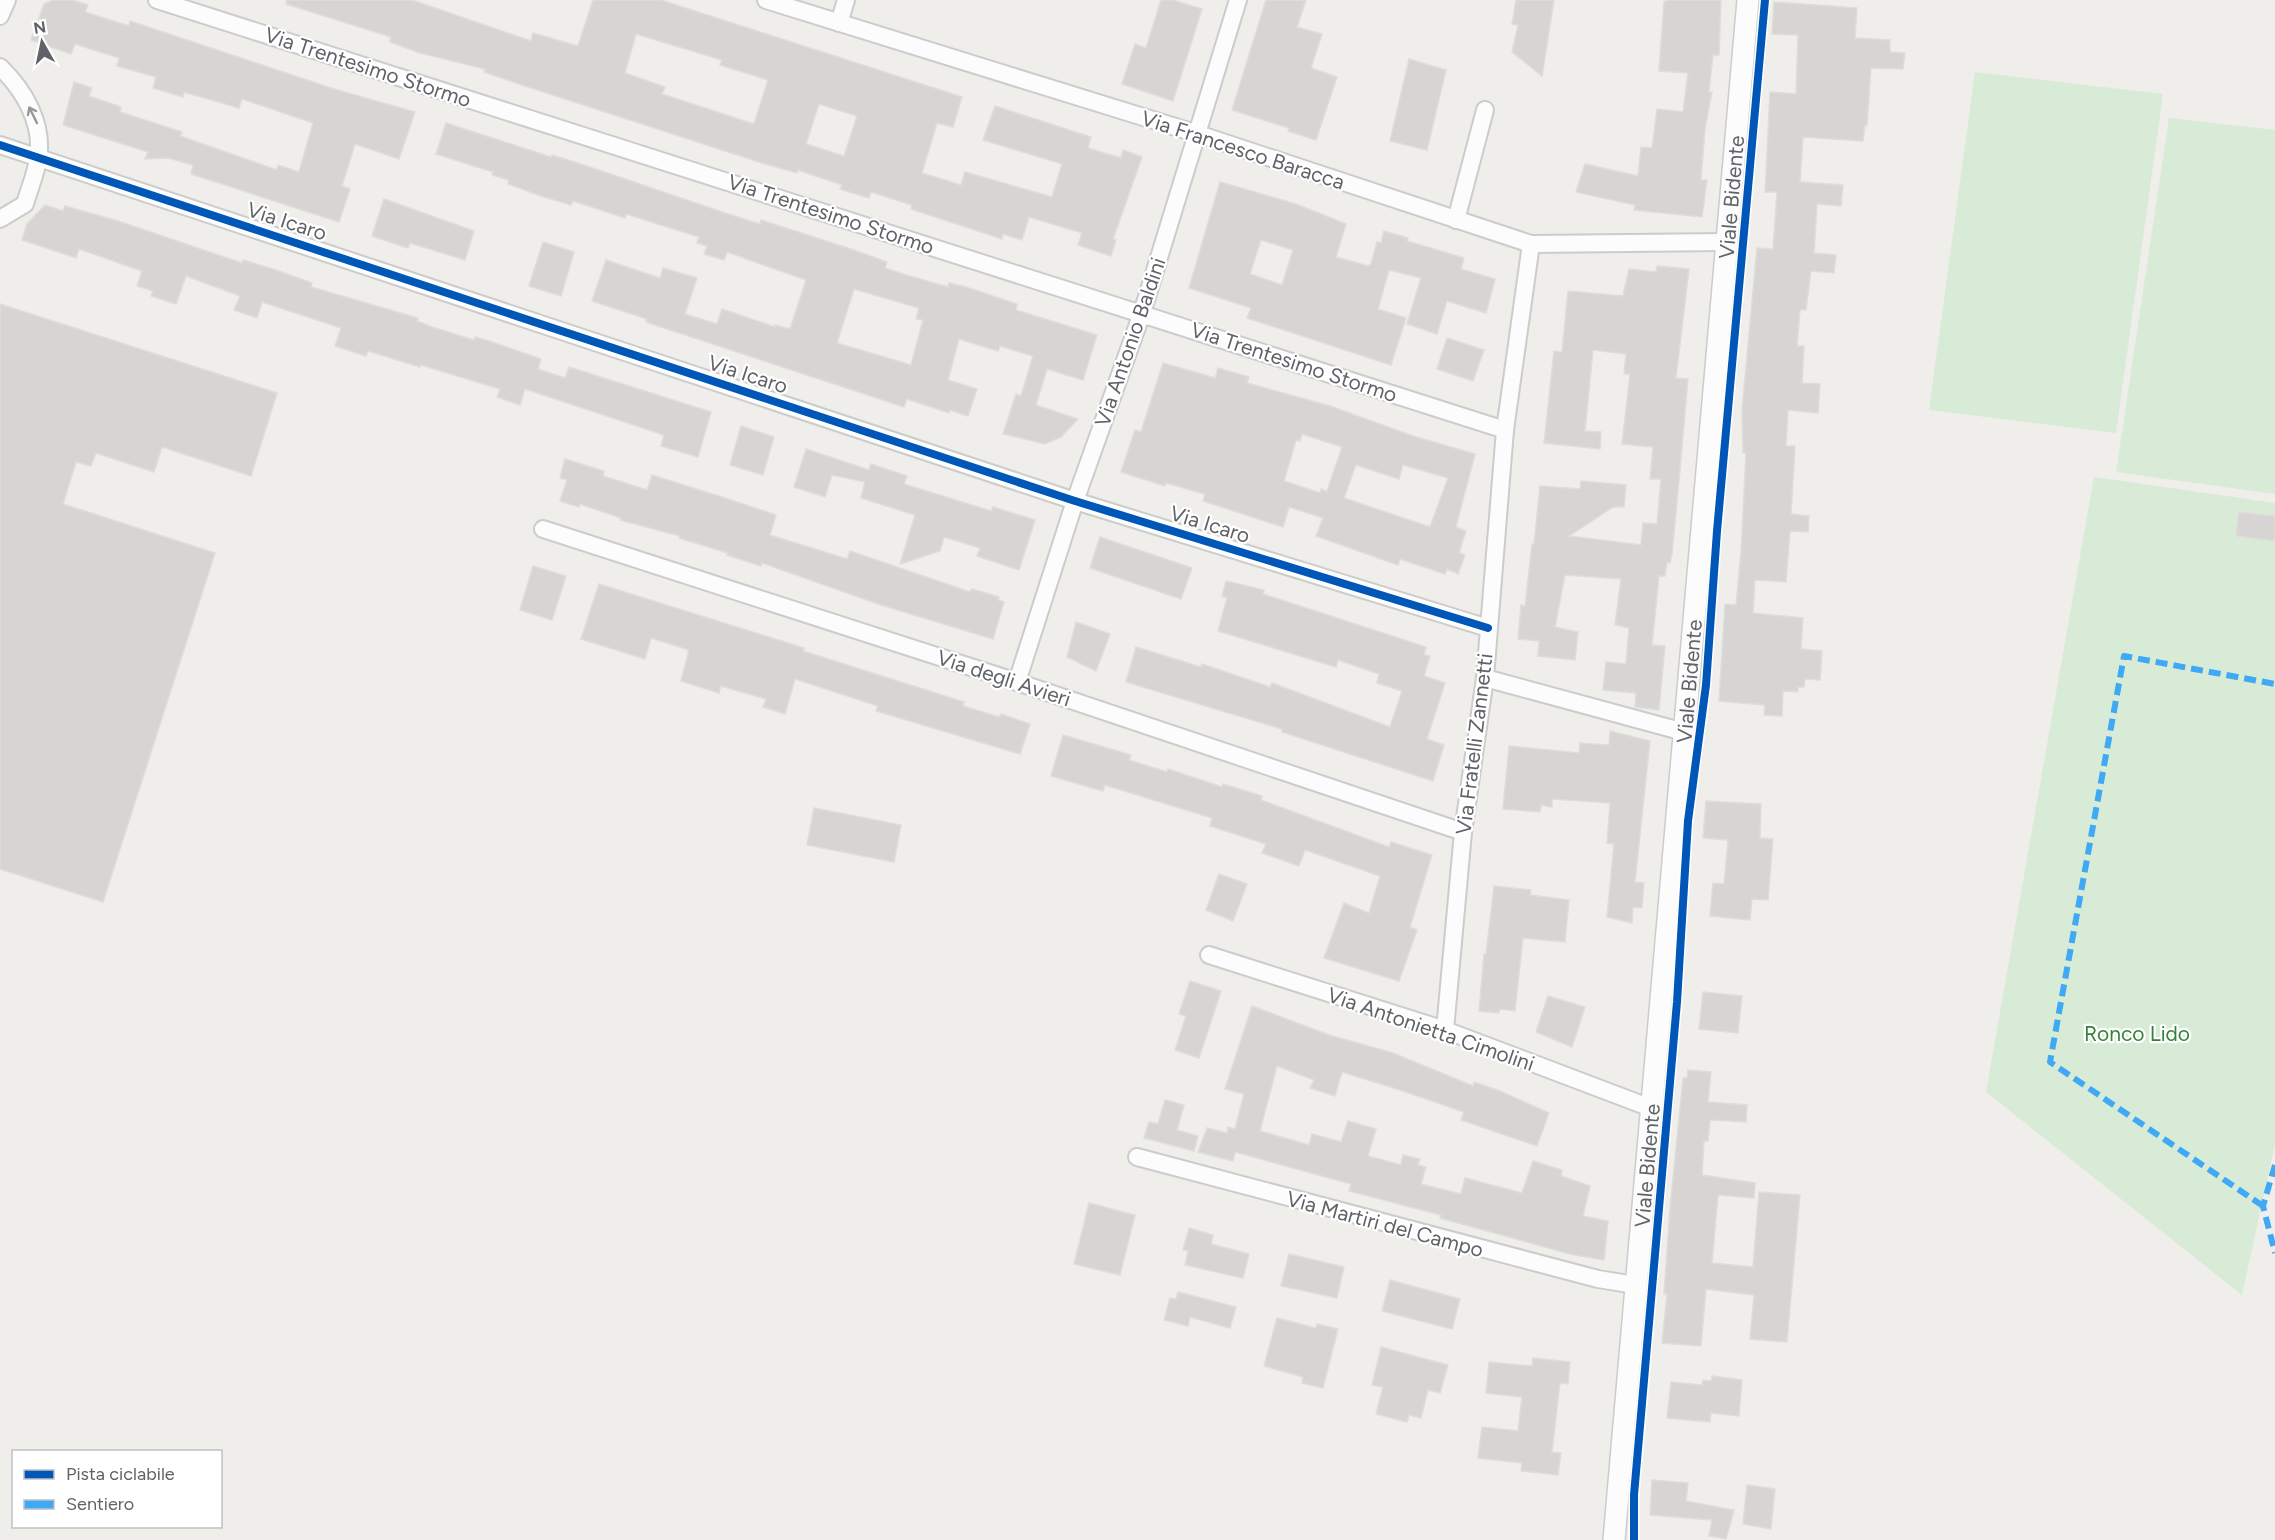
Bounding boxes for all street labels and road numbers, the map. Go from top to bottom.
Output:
street label: Via Trentesimo Stormo [262,22,474,112]
street label: Via Francesco Baracca [1138,105,1348,195]
street label: Viale Bidente [1713,134,1749,260]
street label: Via Trentesimo Stormo [725,169,937,259]
street label: Via Icaro [244,196,330,246]
street label: Via Antonio Baldini [1089,254,1171,430]
street label: Via Trentesimo Stormo [1188,317,1400,407]
street label: Via Icaro [705,349,791,399]
street label: Via Icaro [1167,500,1253,548]
street label: Viale Bidente [1671,618,1707,744]
street label: Via degli Avieri [934,645,1074,711]
street label: Via Fratelli Zannetti [1450,652,1498,836]
street label: Via Antonietta Cimolini [1324,982,1538,1076]
street label: Viale Bidente [1629,1103,1664,1228]
street label: Via Martiri del Campo [1284,1186,1486,1262]

